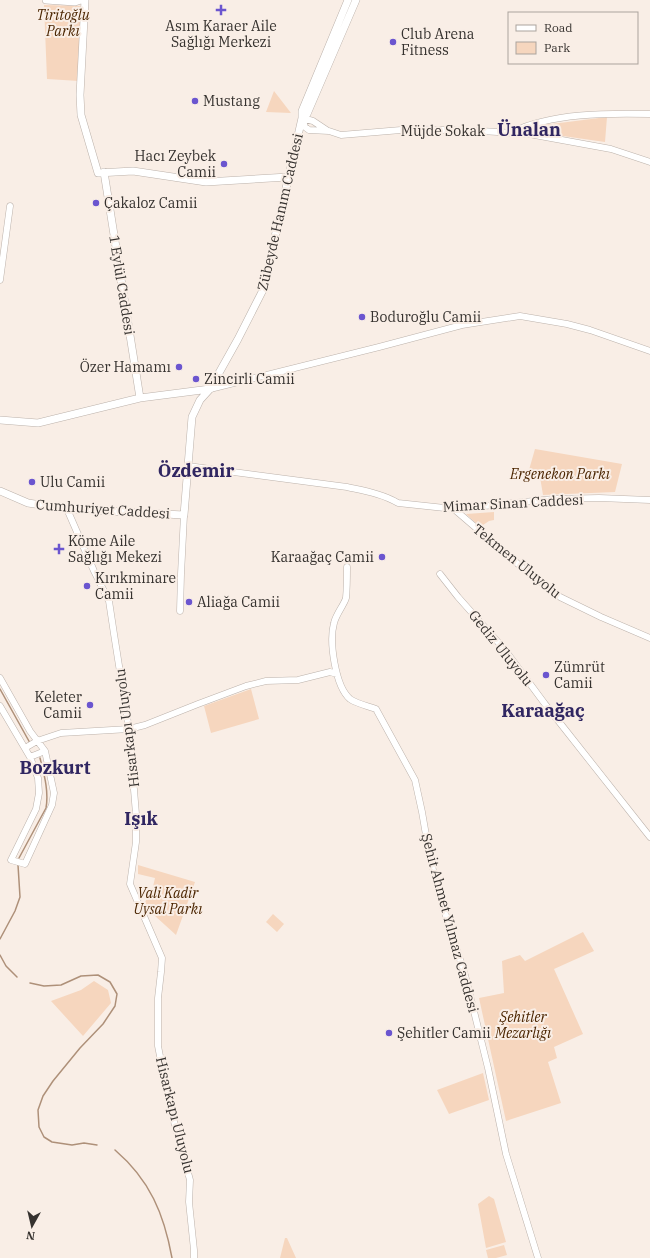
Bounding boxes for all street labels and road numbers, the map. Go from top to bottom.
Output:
street label: Müjde Sokak [401,122,486,140]
street label: Zübeyde Hanım Caddesi [253,132,307,292]
street label: 1 Eylül Caddesi [105,234,139,336]
street label: Mimar Sinan Caddesi [442,490,584,516]
street label: Cumhuriyet Caddesi [35,495,171,523]
street label: Tekmen Uluyolu [469,520,565,602]
street label: Gediz Uluyolu [465,606,537,690]
street label: Hisarkapı Uluyolu [111,667,143,788]
street label: Şehit Ahmet Yılmaz Caddesi [417,831,483,1015]
street label: Hisarkapı Uluyolu [152,1055,198,1175]

